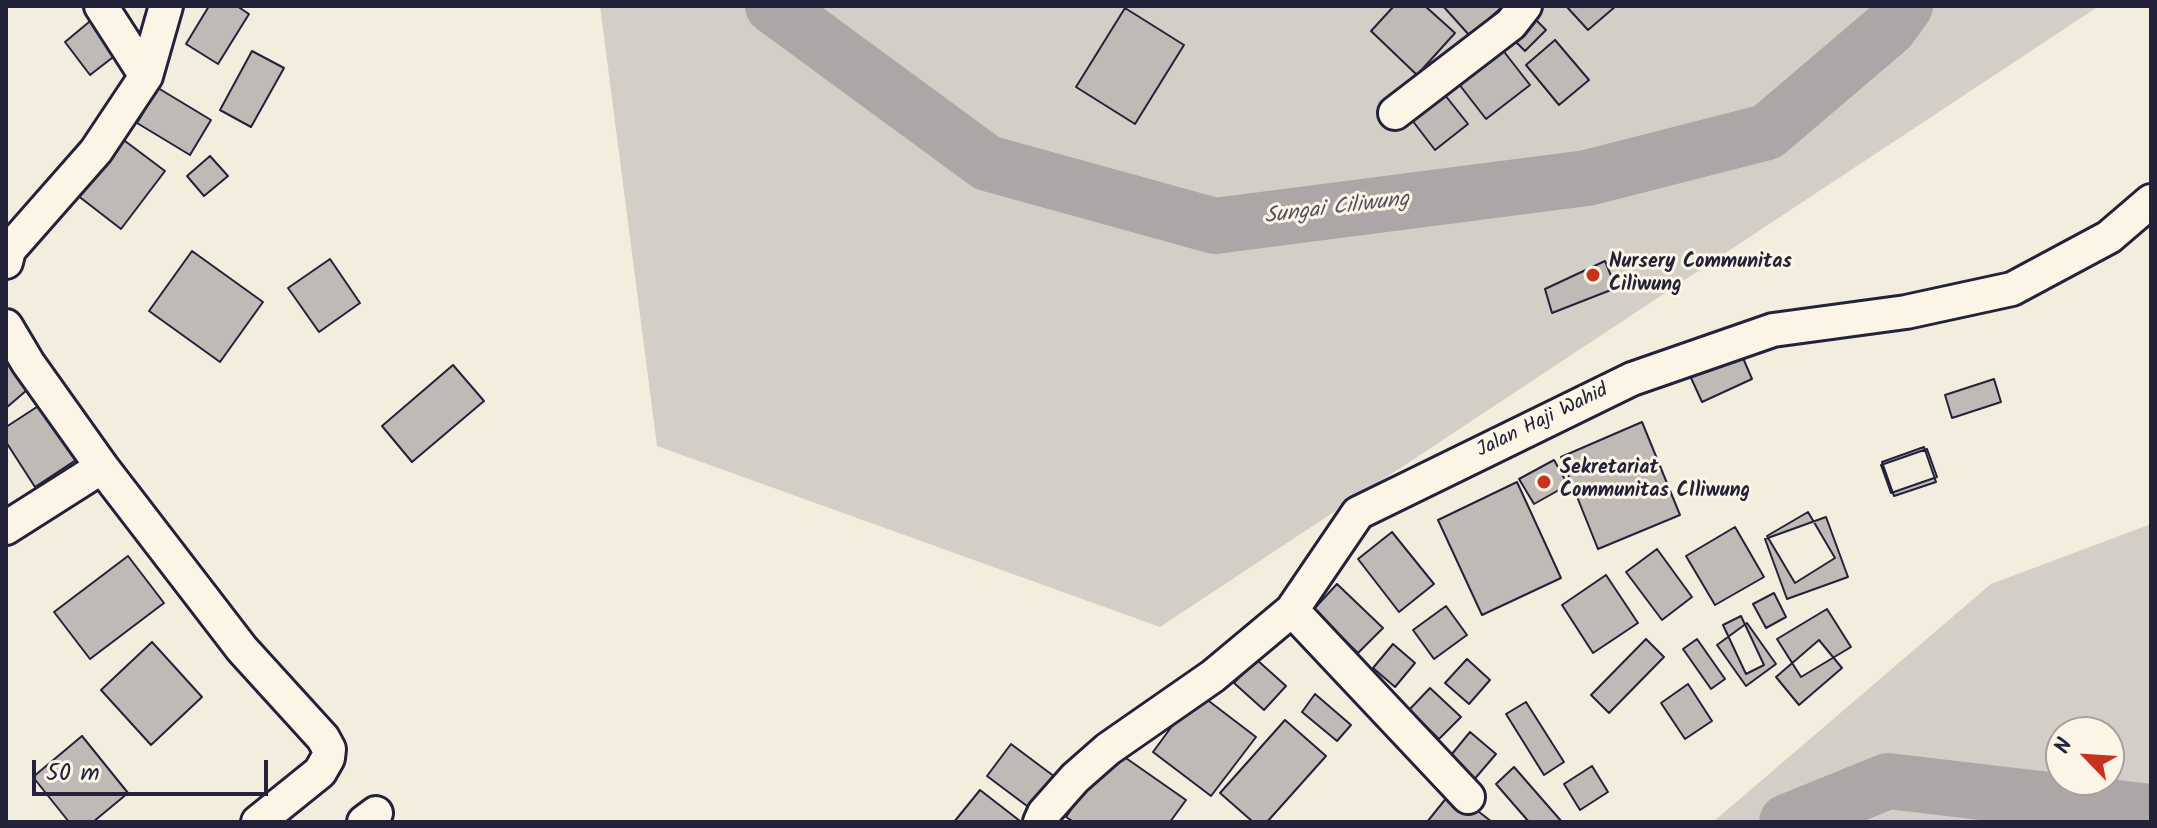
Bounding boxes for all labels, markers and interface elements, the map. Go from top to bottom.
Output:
water label: Sungai Ciliwung [1263,188,1411,232]
place label: Nursery Communitas Ciliwung [1609,252,1792,299]
marker: Nursery Communitas Ciliwung [1584,266,1602,284]
street label: Jalan Haji Wahid [1474,380,1612,464]
place label: Sekretariat Communitas CIliwung [1560,458,1750,505]
marker: Sekretariat Communitas CIliwung [1535,473,1553,491]
north arrow [2045,716,2125,796]
text: N [2046,733,2083,760]
scale bar [36,744,272,794]
text: 50 m [46,754,100,793]

